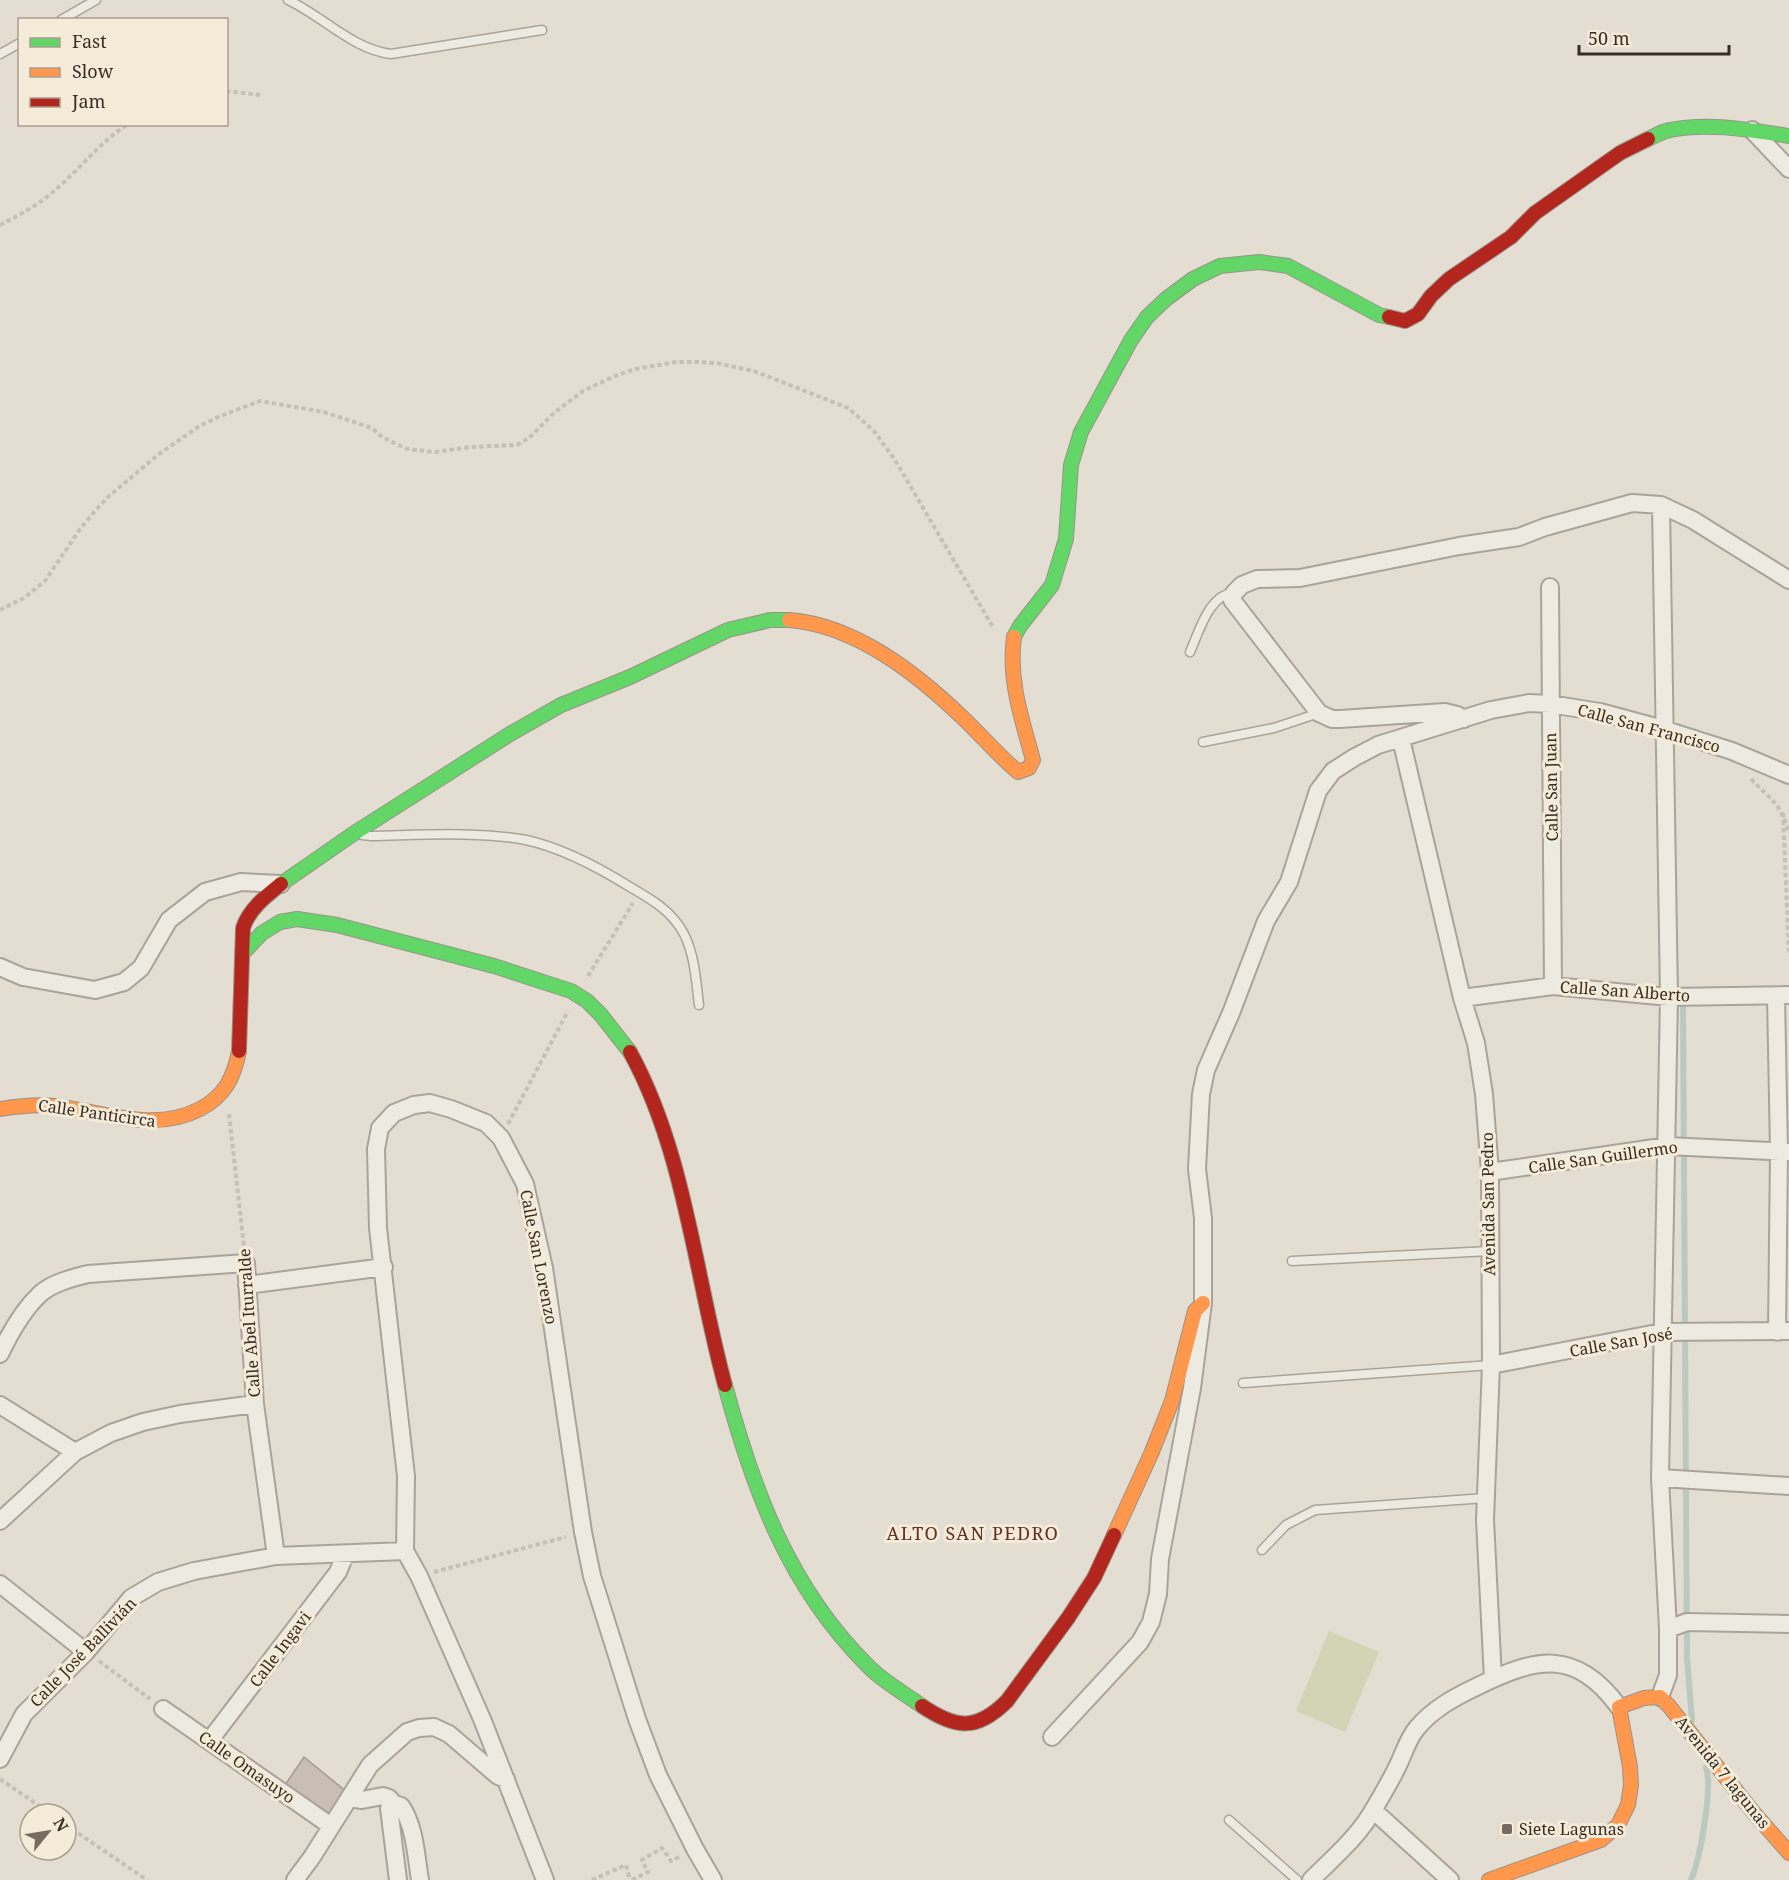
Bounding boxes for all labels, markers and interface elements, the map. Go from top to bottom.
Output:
legend [18,18,228,126]
scale bar [1579,18,1729,56]
text: 50 m [1588,26,1630,50]
text: Fast [72,29,107,53]
text: Slow [72,59,114,83]
text: Jam [71,89,106,113]
street label: Calle San Francisco [1575,698,1723,758]
street label: Calle San Juan [1539,732,1563,842]
street label: Calle San Alberto [1559,975,1691,1007]
street label: Calle Panticirca [37,1094,157,1132]
street label: Avenida San Pedro [1476,1132,1500,1276]
street label: Calle San Guillermo [1527,1136,1679,1178]
street label: Calle San Lorenzo [515,1188,563,1326]
street label: Calle Abel Iturralde [233,1248,265,1398]
street label: Calle San José [1568,1322,1674,1362]
district label: ALTO SAN PEDRO [887,1521,1059,1545]
street label: Calle José Ballivián [25,1592,141,1712]
street label: Calle Ingavi [244,1607,316,1691]
street label: Avenida 7 lagunas [1671,1711,1775,1833]
street label: Calle Omasuyo [194,1726,300,1808]
north arrow [18,1802,78,1862]
text: N [48,1814,74,1836]
place label: Siete Lagunas [1519,1818,1624,1840]
marker: Siete Lagunas [1500,1822,1514,1836]

